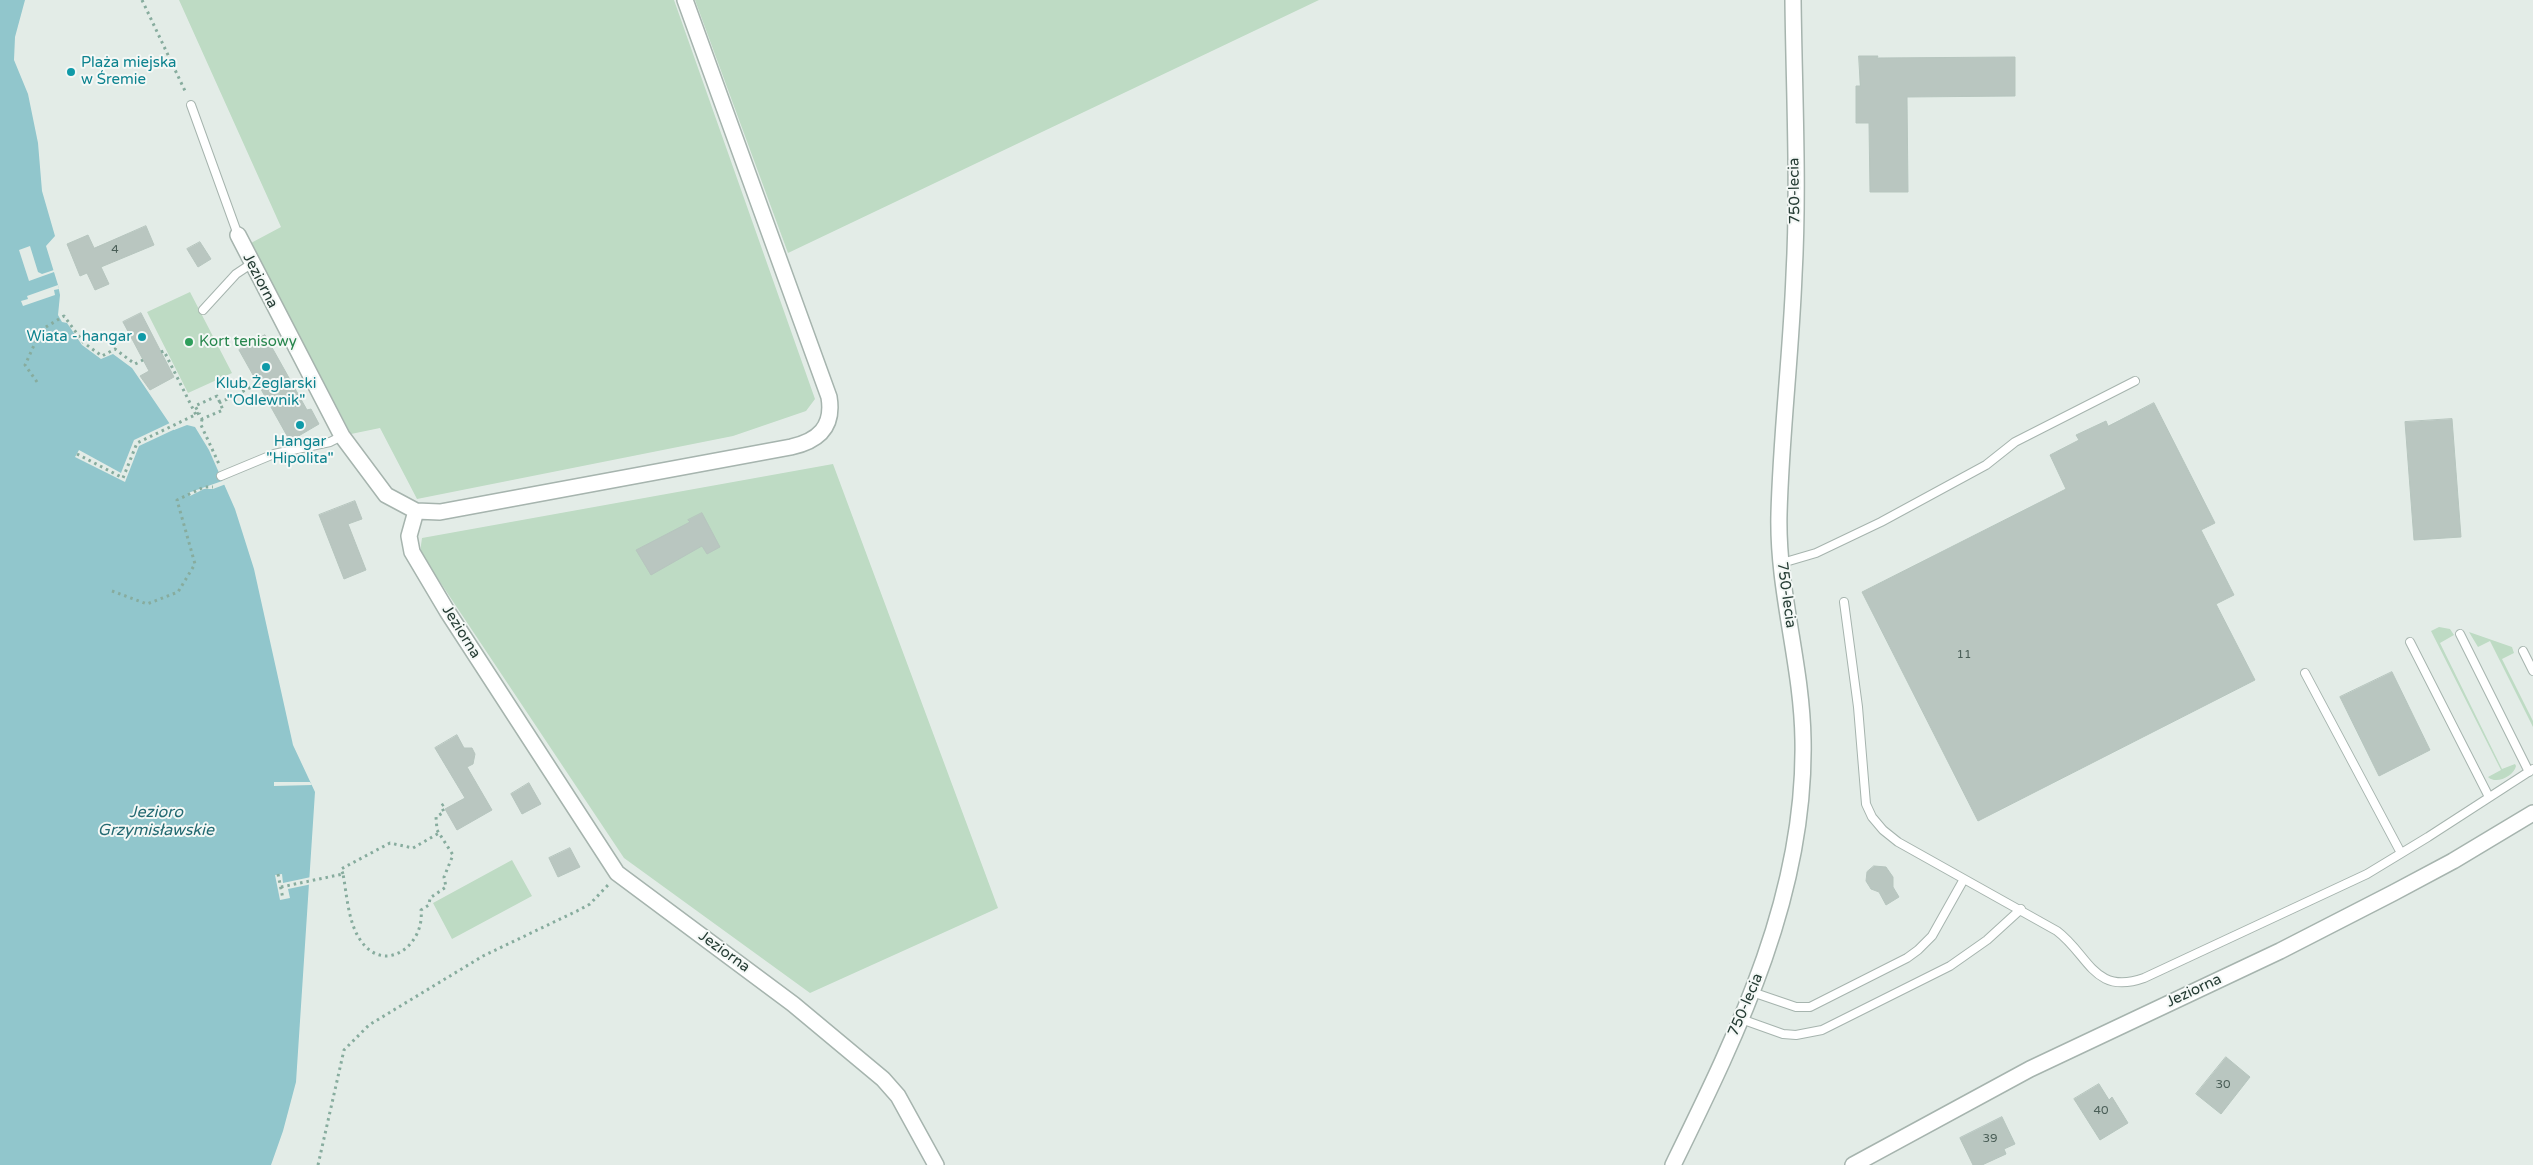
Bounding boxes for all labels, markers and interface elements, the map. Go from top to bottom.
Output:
place label: Plaża miejska w Śremie [81,54,176,89]
marker: Plaża miejska w Śremie [65,66,77,78]
street label: 750-lecia [1785,157,1805,225]
house number: 4 [111,243,119,257]
street label: Jeziorna [239,251,281,311]
place label: Wiata - hangar [27,328,132,346]
marker: Wiata - hangar [136,331,148,343]
place label: Kort tenisowy [199,333,297,351]
marker: Kort tenisowy [183,336,195,348]
marker: Klub Żeglarski "Odlewnik" [260,361,272,373]
place label: Klub Żeglarski "Odlewnik" [216,375,316,410]
marker: Hangar "Hipolita" [294,419,306,431]
place label: Hangar "Hipolita" [266,433,334,468]
street label: 750-lecia [1772,561,1800,629]
street label: Jeziorna [438,602,484,662]
house number: 11 [1956,648,1972,662]
water label: Jezioro Grzymisławskie [98,803,214,841]
street label: Jeziorna [695,927,753,977]
street label: Jeziorna [2163,970,2225,1012]
street label: 750-lecia [1725,971,1767,1039]
house number: 30 [2215,1078,2231,1092]
house number: 40 [2093,1104,2109,1118]
house number: 39 [1982,1132,1998,1146]

